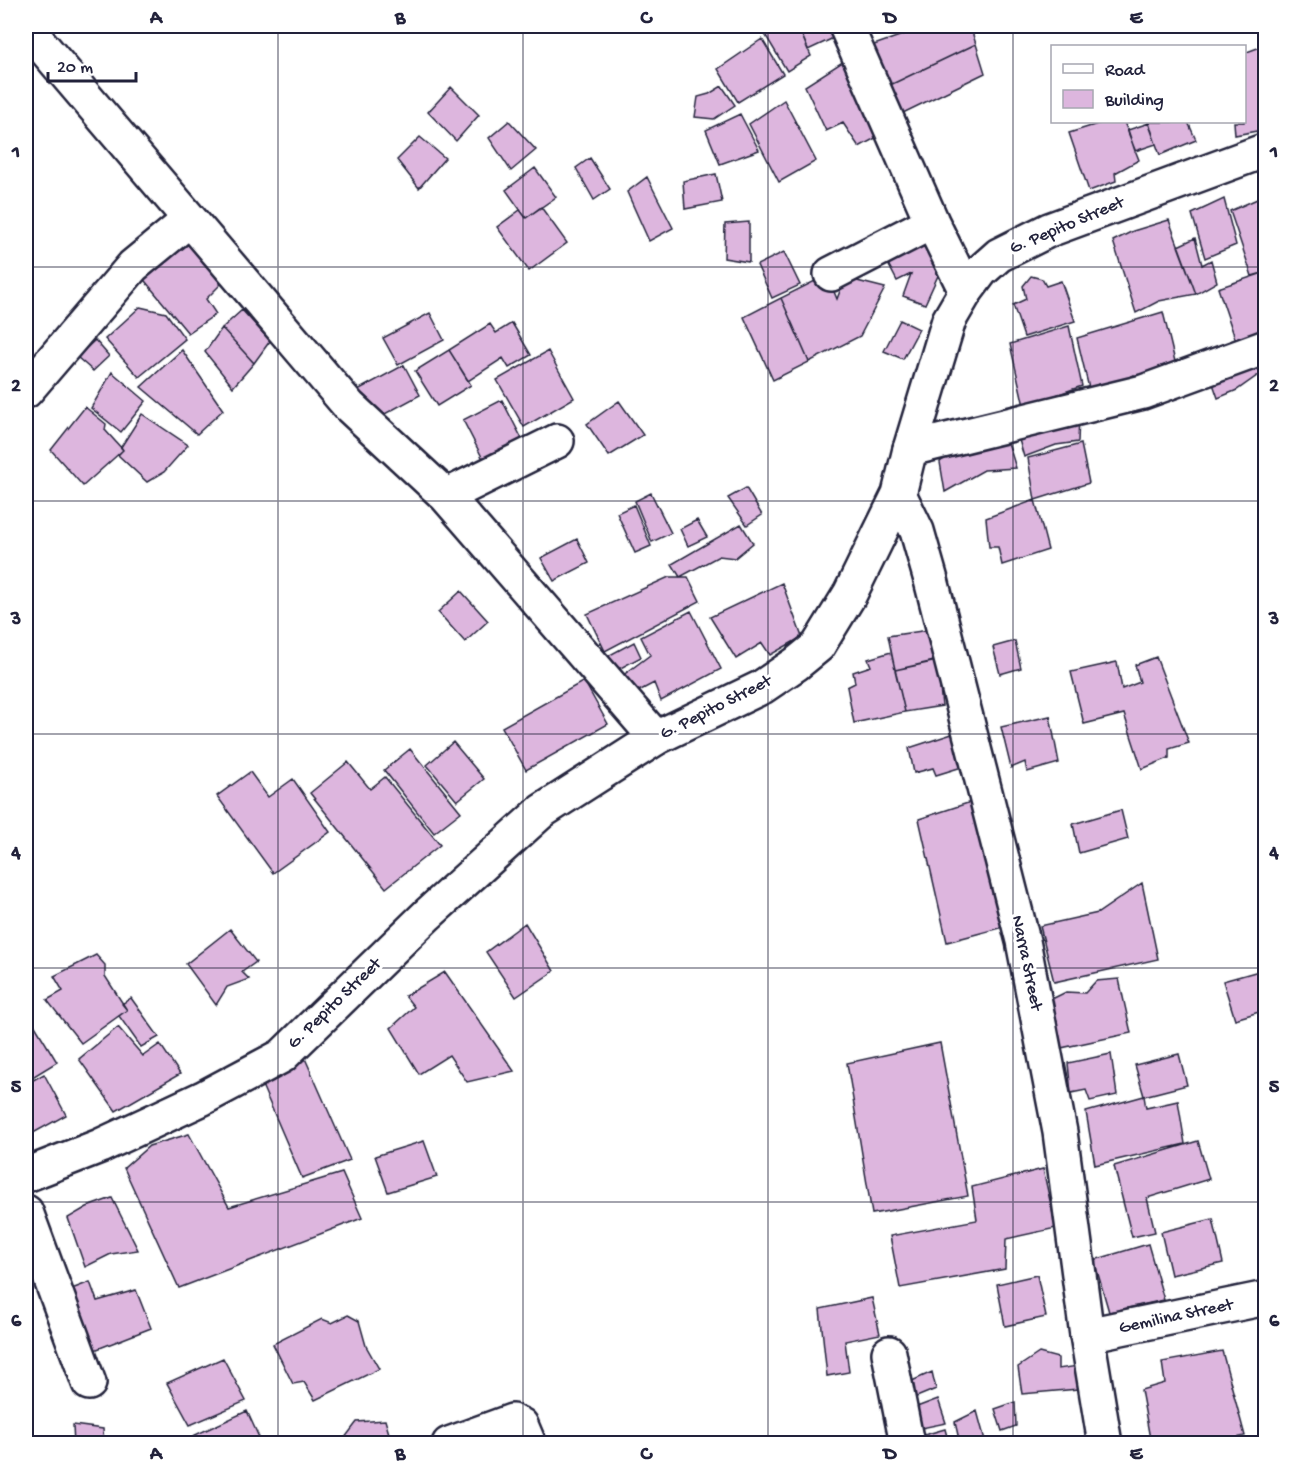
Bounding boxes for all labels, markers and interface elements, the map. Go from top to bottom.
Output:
text: A [149,8,164,31]
text: B [394,8,406,31]
text: C [640,8,654,31]
text: D [881,8,897,31]
text: E [1130,8,1144,31]
scale bar [48,45,136,83]
legend [1051,45,1246,123]
text: 20 m [57,58,93,79]
text: Road [1105,61,1146,82]
text: Building [1104,91,1164,112]
text: 1 [11,142,20,165]
text: 1 [1269,142,1278,165]
street label: G. Pepito Street [1007,192,1129,260]
text: 2 [11,376,21,399]
text: 2 [1269,376,1279,399]
text: 3 [10,609,21,632]
text: 3 [1268,609,1279,632]
street label: G. Pepito Street [657,670,777,745]
text: 4 [10,843,21,866]
text: 4 [1268,843,1279,866]
street label: Narra Street [1006,913,1047,1014]
street label: G. Pepito Street [284,953,387,1054]
text: 5 [11,1077,22,1100]
text: 5 [1269,1077,1280,1100]
street label: Gemilina Street [1117,1294,1237,1339]
text: 6 [11,1311,22,1334]
text: 6 [1269,1311,1280,1334]
text: A [149,1444,164,1467]
text: B [394,1444,406,1467]
text: C [640,1444,654,1467]
text: D [881,1444,897,1467]
text: E [1130,1444,1144,1467]

